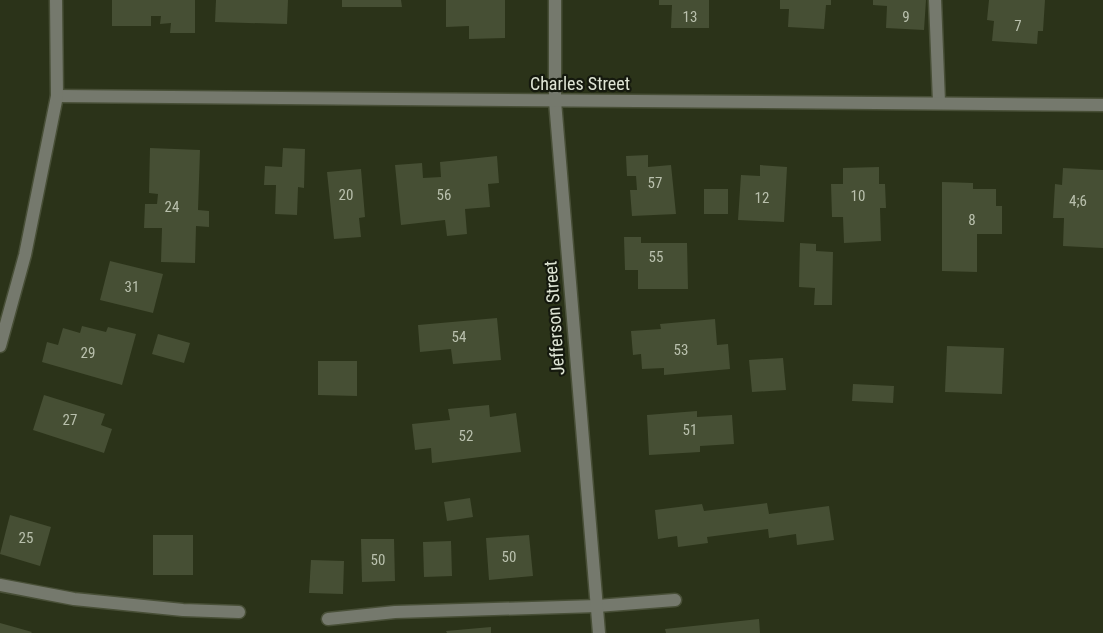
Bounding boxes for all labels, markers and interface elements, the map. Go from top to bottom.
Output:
house number: 13 [683,8,697,26]
house number: 9 [902,8,910,26]
house number: 7 [1014,17,1022,35]
street label: Charles Street [530,73,630,94]
house number: 57 [648,174,662,192]
house number: 20 [339,186,353,204]
house number: 56 [437,186,451,204]
house number: 10 [851,187,865,205]
house number: 12 [755,189,769,207]
house number: 4;6 [1069,192,1087,210]
house number: 24 [165,198,179,216]
house number: 8 [968,211,976,229]
house number: 55 [649,248,663,266]
street label: Jefferson Street [540,260,568,376]
house number: 31 [125,278,139,296]
house number: 54 [452,328,466,346]
house number: 53 [674,341,688,359]
house number: 29 [81,344,95,362]
house number: 27 [63,411,77,429]
house number: 51 [683,421,697,439]
house number: 52 [459,427,473,445]
house number: 25 [19,529,33,547]
house number: 50 [502,548,516,566]
house number: 50 [371,551,385,569]

